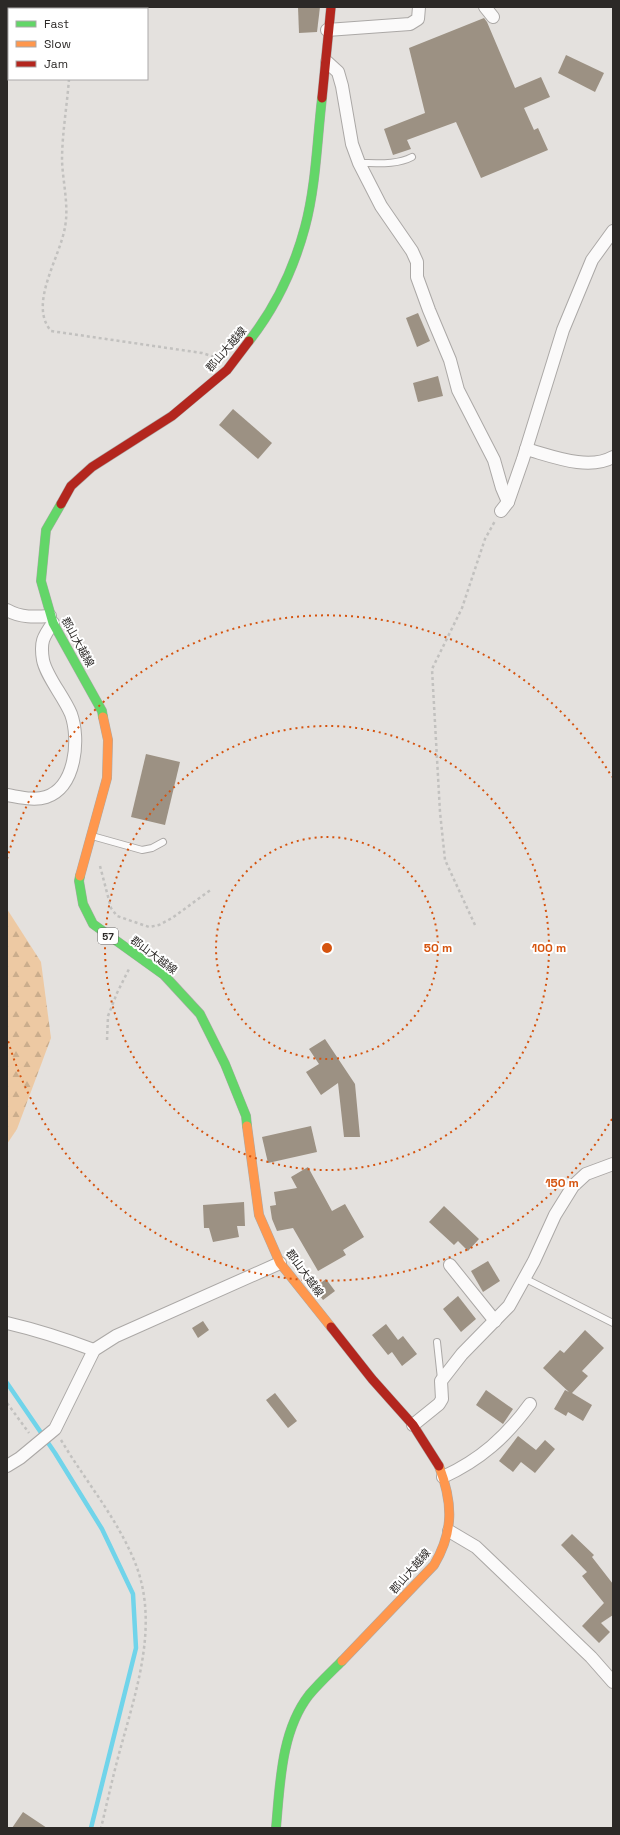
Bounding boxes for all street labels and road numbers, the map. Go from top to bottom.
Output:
street label: 郡山大越線 [203,324,249,374]
street label: 郡山大越線 [59,615,97,669]
road number: 57 [98,928,118,944]
street label: 郡山大越線 [128,933,180,977]
street label: 郡山大越線 [283,1247,327,1299]
street label: 郡山大越線 [387,1546,433,1596]

